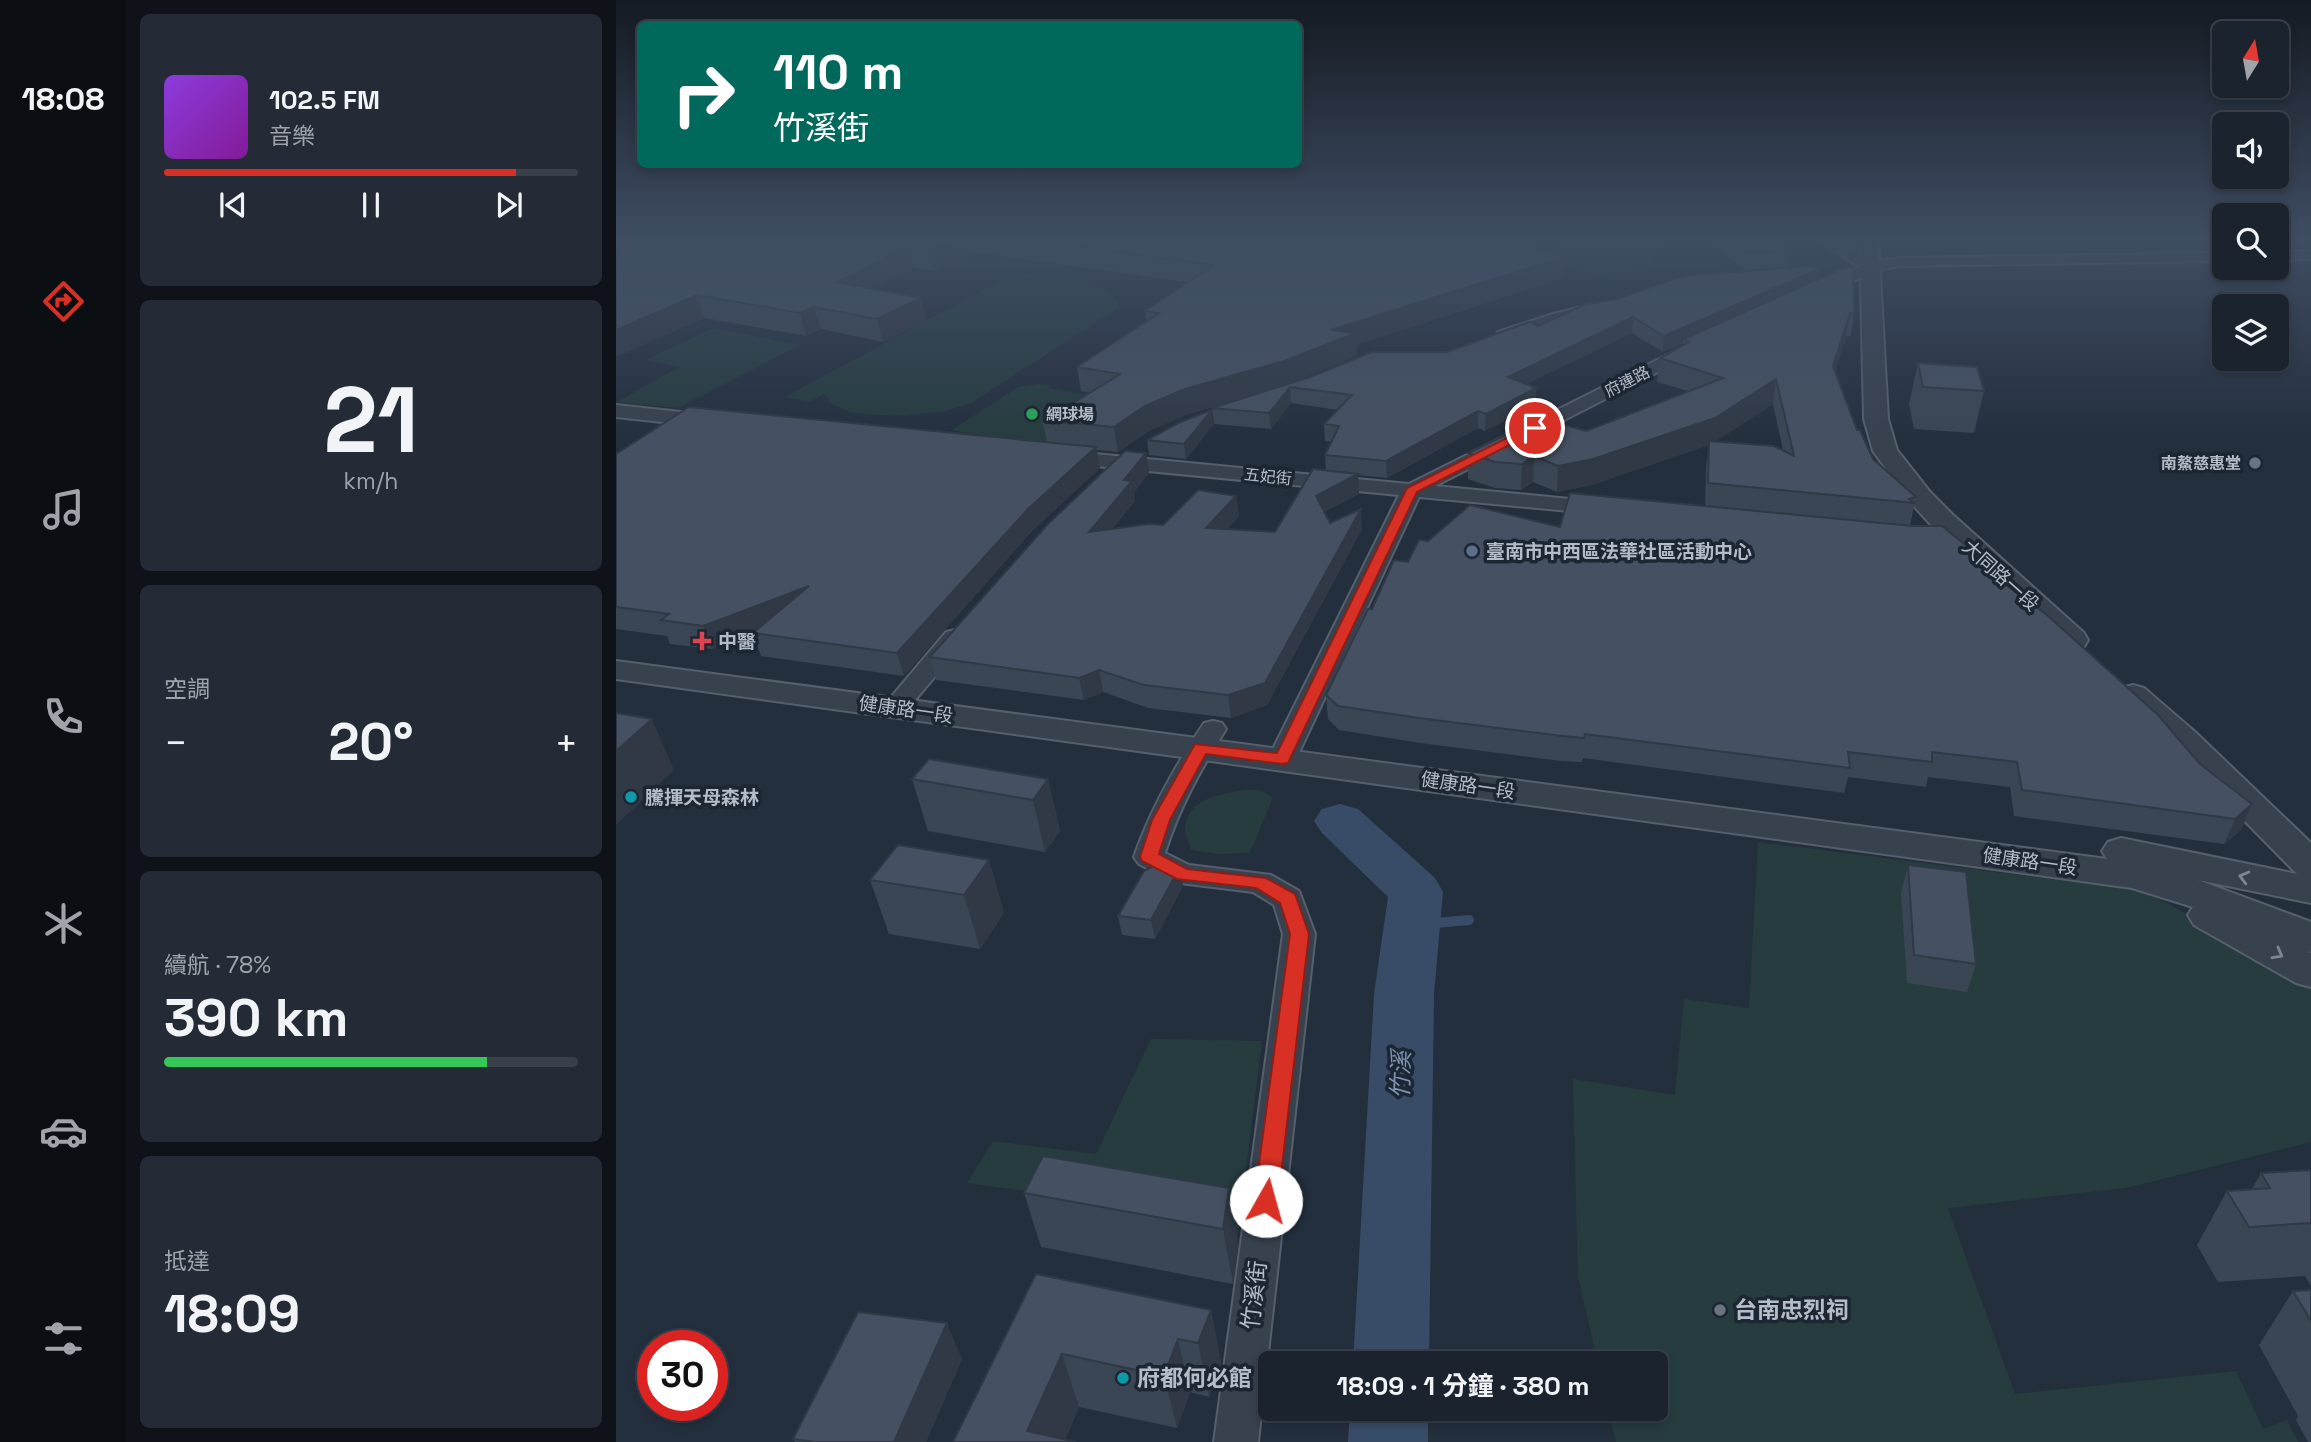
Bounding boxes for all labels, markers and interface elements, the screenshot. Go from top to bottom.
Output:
north arrow [2212,21,2289,98]
map controls [2212,21,2289,371]
text: 110 m [773,41,903,103]
icon: right [658,49,749,140]
text: 18:08 [21,79,105,119]
text: 102.5 FM [269,83,380,117]
text: 竹溪街 [773,108,869,148]
button: sound [2212,112,2289,189]
text: 音樂 [269,121,315,151]
icon: previous [214,186,252,224]
icon: pause [352,186,390,224]
icon: next [490,186,528,224]
button: search [2212,203,2289,280]
icon: directions [39,277,88,326]
button: layers [2212,294,2289,371]
street label: 府連路 [1601,361,1653,402]
text: 21 [323,362,419,479]
pin [1505,398,1565,458]
place label: 網球場 [1046,404,1094,425]
marker: 網球場 [1024,406,1040,422]
icon: arrive [1516,409,1554,447]
place label: 南鰲慈惠堂 [2161,453,2241,474]
marker: 南鰲慈惠堂 [2247,455,2263,471]
street label: 五妃街 [1243,464,1293,489]
text: km/h [344,466,398,496]
icon: music [39,485,88,534]
street label: 大同路一段 [1957,534,2044,616]
place label: 臺南市中西區法華社區活動中心 [1486,539,1752,564]
marker: 臺南市中西區法華社區活動中心 [1464,543,1480,559]
place label: 中醫 [718,629,756,654]
marker: 中醫 [692,631,712,651]
text: 空調 [164,674,210,704]
street label: 健康路一段 [857,691,955,728]
icon: phone [39,692,88,741]
text: 20° [328,709,414,775]
text: − [164,719,188,767]
text: + [554,719,578,767]
street label: 健康路一段 [1419,767,1517,804]
place label: 騰揮天母森林 [645,785,759,810]
marker: 騰揮天母森林 [623,789,639,805]
street label: 健康路一段 [1981,843,2079,880]
one-way arrow [2238,871,2250,885]
icon: climate [39,899,88,948]
one-way arrow [2271,946,2283,959]
text: 續航 · 78% [164,950,271,980]
text: 390 km [164,985,348,1051]
water label: 竹溪 [1384,1047,1417,1100]
icon: car [39,1107,88,1156]
position arrow [1229,1164,1303,1238]
text: 抵達 [164,1246,210,1276]
street label: 竹溪街 [1235,1259,1273,1331]
text: 18:09 [164,1281,300,1347]
place label: 台南忠烈祠 [1734,1295,1849,1325]
marker: 台南忠烈祠 [1712,1302,1728,1318]
icon: filters [39,1314,88,1363]
speed limit sign: 30 [637,1330,728,1421]
place label: 府都何必館 [1137,1363,1252,1393]
text: 18:09 · 1 分鐘 · 380 m [1336,1369,1590,1403]
marker: 府都何必館 [1115,1370,1131,1386]

